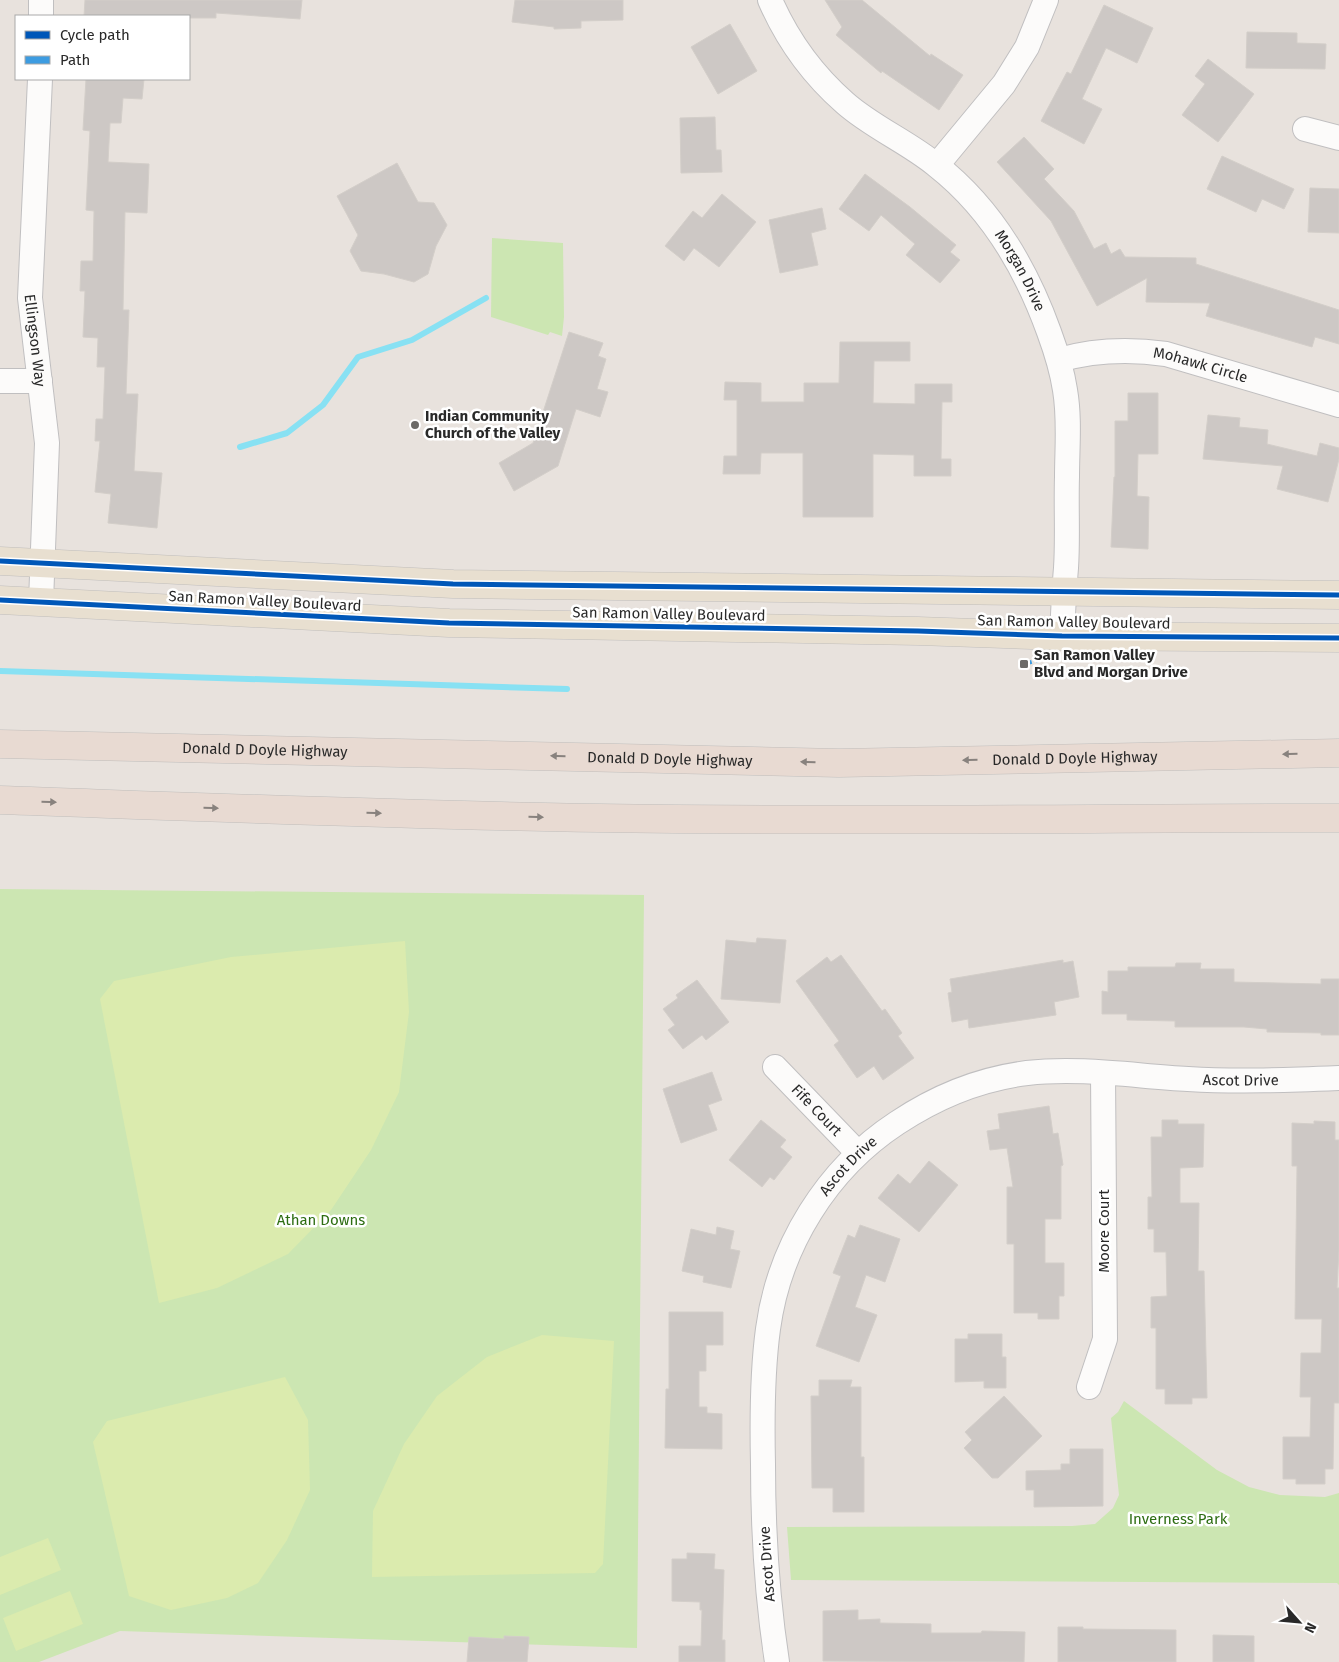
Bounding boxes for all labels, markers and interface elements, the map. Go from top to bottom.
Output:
legend [15,15,190,80]
text: Cycle path [60,26,130,44]
text: Path [60,51,90,69]
street label: Morgan Drive [991,227,1049,314]
street label: Ellingson Way [21,293,49,388]
street label: Mohawk Circle [1152,344,1250,387]
place label: Indian Community Church of the Valley [425,407,561,442]
marker: Indian Community Church of the Valley [409,419,421,431]
street label: San Ramon Valley Boulevard [168,587,362,615]
street label: San Ramon Valley Boulevard [572,603,766,625]
street label: San Ramon Valley Boulevard [977,611,1171,633]
place label: San Ramon Valley Blvd and Morgan Drive [1034,646,1188,681]
marker: San Ramon Valley Blvd and Morgan Drive [1018,658,1030,670]
street label: Donald D Doyle Highway [182,739,348,761]
street label: Donald D Doyle Highway [587,748,753,770]
street label: Donald D Doyle Highway [992,748,1158,769]
one-way arrow [1282,750,1298,758]
one-way arrow [550,752,566,760]
one-way arrow [962,757,978,765]
one-way arrow [800,758,816,766]
one-way arrow [41,798,57,806]
one-way arrow [203,804,219,812]
one-way arrow [366,809,382,817]
one-way arrow [528,813,544,821]
street label: Ascot Drive [1202,1071,1279,1090]
street label: Fife Court [788,1081,846,1140]
street label: Ascot Drive [815,1132,881,1199]
street label: Moore Court [1095,1189,1113,1273]
park label: Athan Downs [277,1211,365,1229]
park label: Inverness Park [1129,1510,1228,1528]
street label: Ascot Drive [755,1526,779,1602]
north arrow [1274,1597,1324,1647]
text: N [1300,1620,1320,1636]

